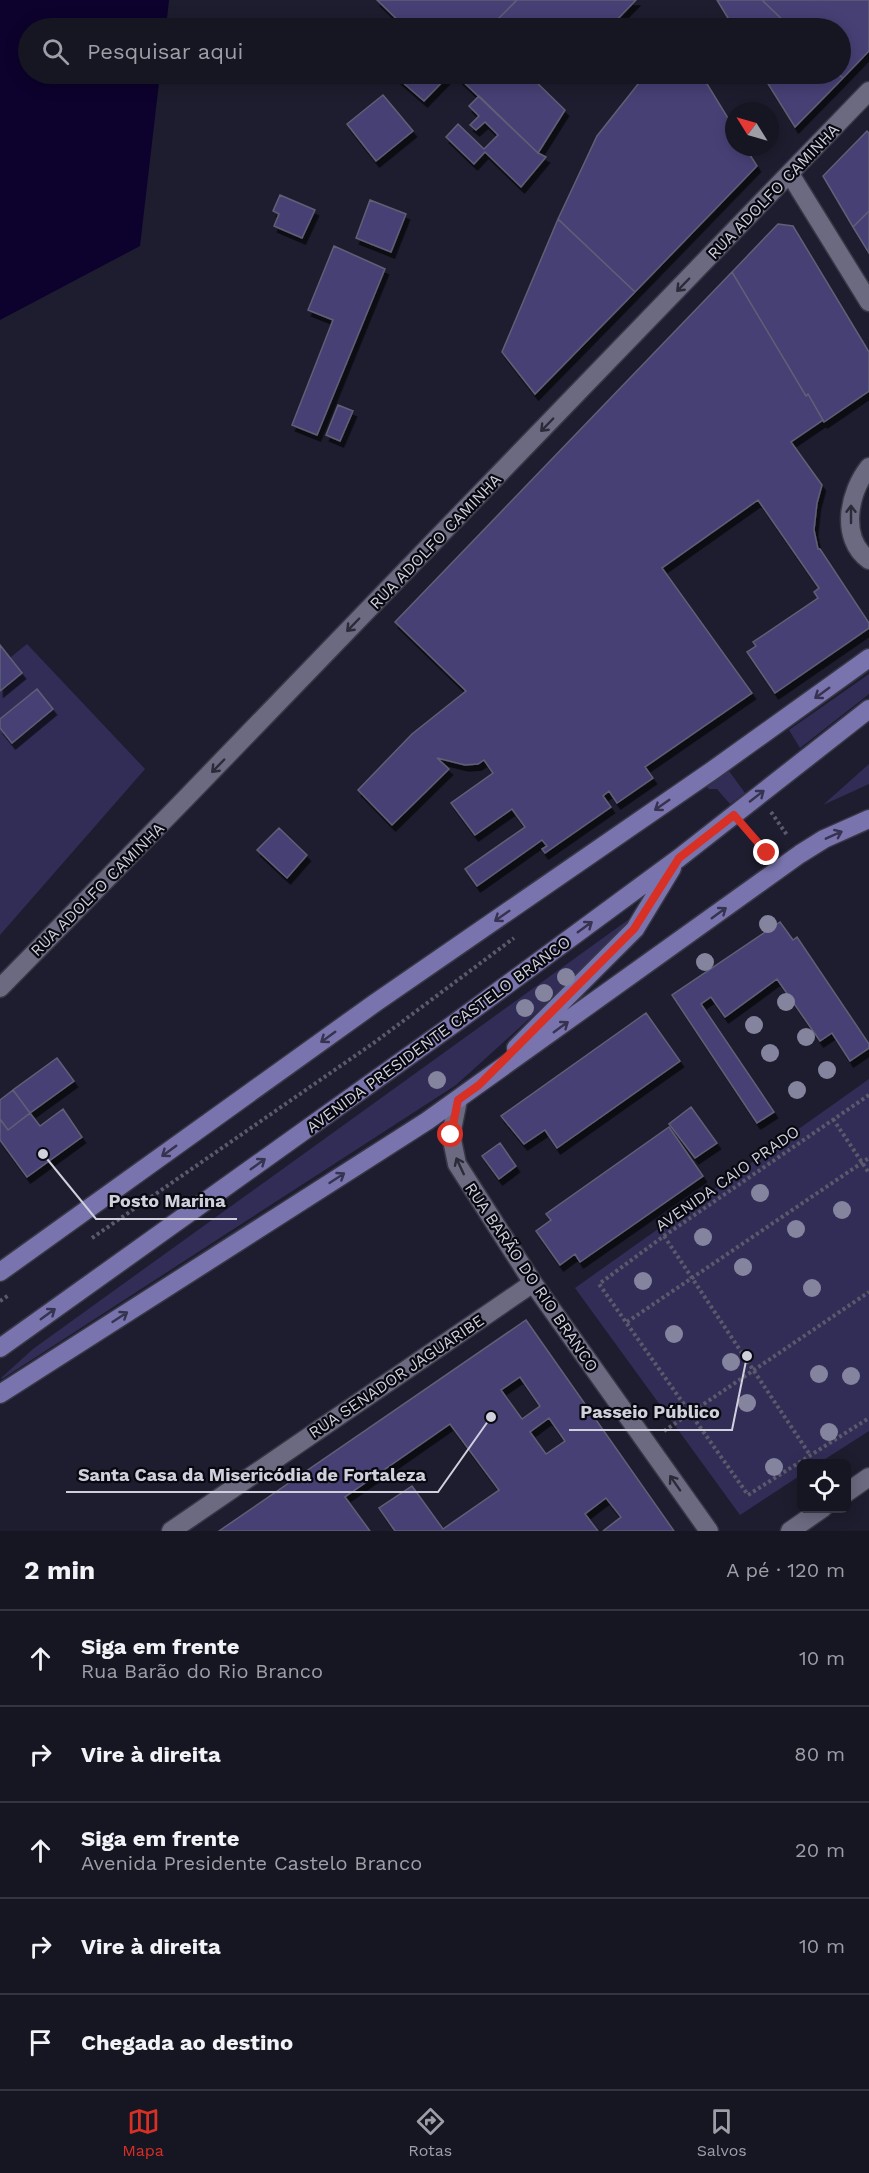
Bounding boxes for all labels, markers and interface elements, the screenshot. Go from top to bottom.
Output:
search box [18,18,851,84]
icon: search [39,35,72,68]
text: Pesquisar aqui [87,39,243,64]
north arrow [725,102,779,156]
street label: RUA ADOLFO CAMINHA [704,119,843,263]
one-way arrow [675,277,690,292]
one-way arrow [541,417,555,432]
street label: RUA ADOLFO CAMINHA [366,469,505,613]
one-way arrow [845,505,857,525]
one-way arrow [346,618,361,633]
one-way arrow [814,687,830,699]
one-way arrow [211,758,225,773]
one-way arrow [749,789,765,802]
one-way arrow [655,799,671,811]
street label: RUA ADOLFO CAMINHA [27,818,168,960]
one-way arrow [824,829,842,840]
route end [753,839,779,865]
one-way arrow [710,906,726,919]
one-way arrow [494,910,510,922]
one-way arrow [577,921,593,933]
street label: AVENIDA PRESIDENTE CASTELO BRANCO [303,932,574,1137]
one-way arrow [552,1020,568,1033]
one-way arrow [320,1031,336,1043]
route start [437,1121,463,1147]
street label: AVENIDA CAIO PRADO [652,1121,803,1235]
one-way arrow [162,1145,178,1157]
one-way arrow [453,1157,465,1175]
one-way arrow [249,1158,265,1171]
one-way arrow [329,1172,345,1184]
street label: RUA BARÃO DO RIO BRANCO [461,1179,602,1376]
callout: Posto Marina [96,1183,237,1219]
text: Posto Marina [108,1190,226,1211]
one-way arrow [39,1308,55,1321]
one-way arrow [111,1311,128,1323]
street label: RUA SENADOR JAGUARIBE [305,1311,487,1442]
callout: Passeio Público [569,1394,732,1430]
text: Passeio Público [580,1401,720,1422]
callout: Santa Casa da Misericódia de Fortaleza [66,1456,438,1492]
map controls [797,1459,851,1513]
button: locate [797,1459,851,1513]
text: Santa Casa da Misericódia de Fortaleza [78,1464,427,1485]
one-way arrow [669,1476,681,1492]
text: 2 min [24,1555,95,1585]
text: A pé · 120 m [726,1558,845,1582]
text: Siga em frente [81,1634,239,1659]
icon: ahead [24,1642,57,1675]
text: 10 m [799,1646,845,1670]
text: Rua Barão do Rio Branco [81,1659,323,1683]
icon: right [24,1738,57,1771]
text: Vire à direita [81,1742,221,1767]
text: 80 m [794,1742,845,1766]
text: Siga em frente [81,1826,239,1851]
icon: ahead [24,1834,57,1867]
text: 20 m [795,1838,845,1862]
text: Avenida Presidente Castelo Branco [81,1851,422,1875]
icon: right [24,1930,57,1963]
text: Vire à direita [81,1934,221,1959]
text: 10 m [799,1934,845,1958]
icon: arrive [24,2026,57,2059]
text: Chegada ao destino [81,2030,293,2055]
tab: Mapa [122,2105,164,2160]
tab: Rotas [408,2105,452,2160]
tab: Salvos [697,2105,747,2160]

